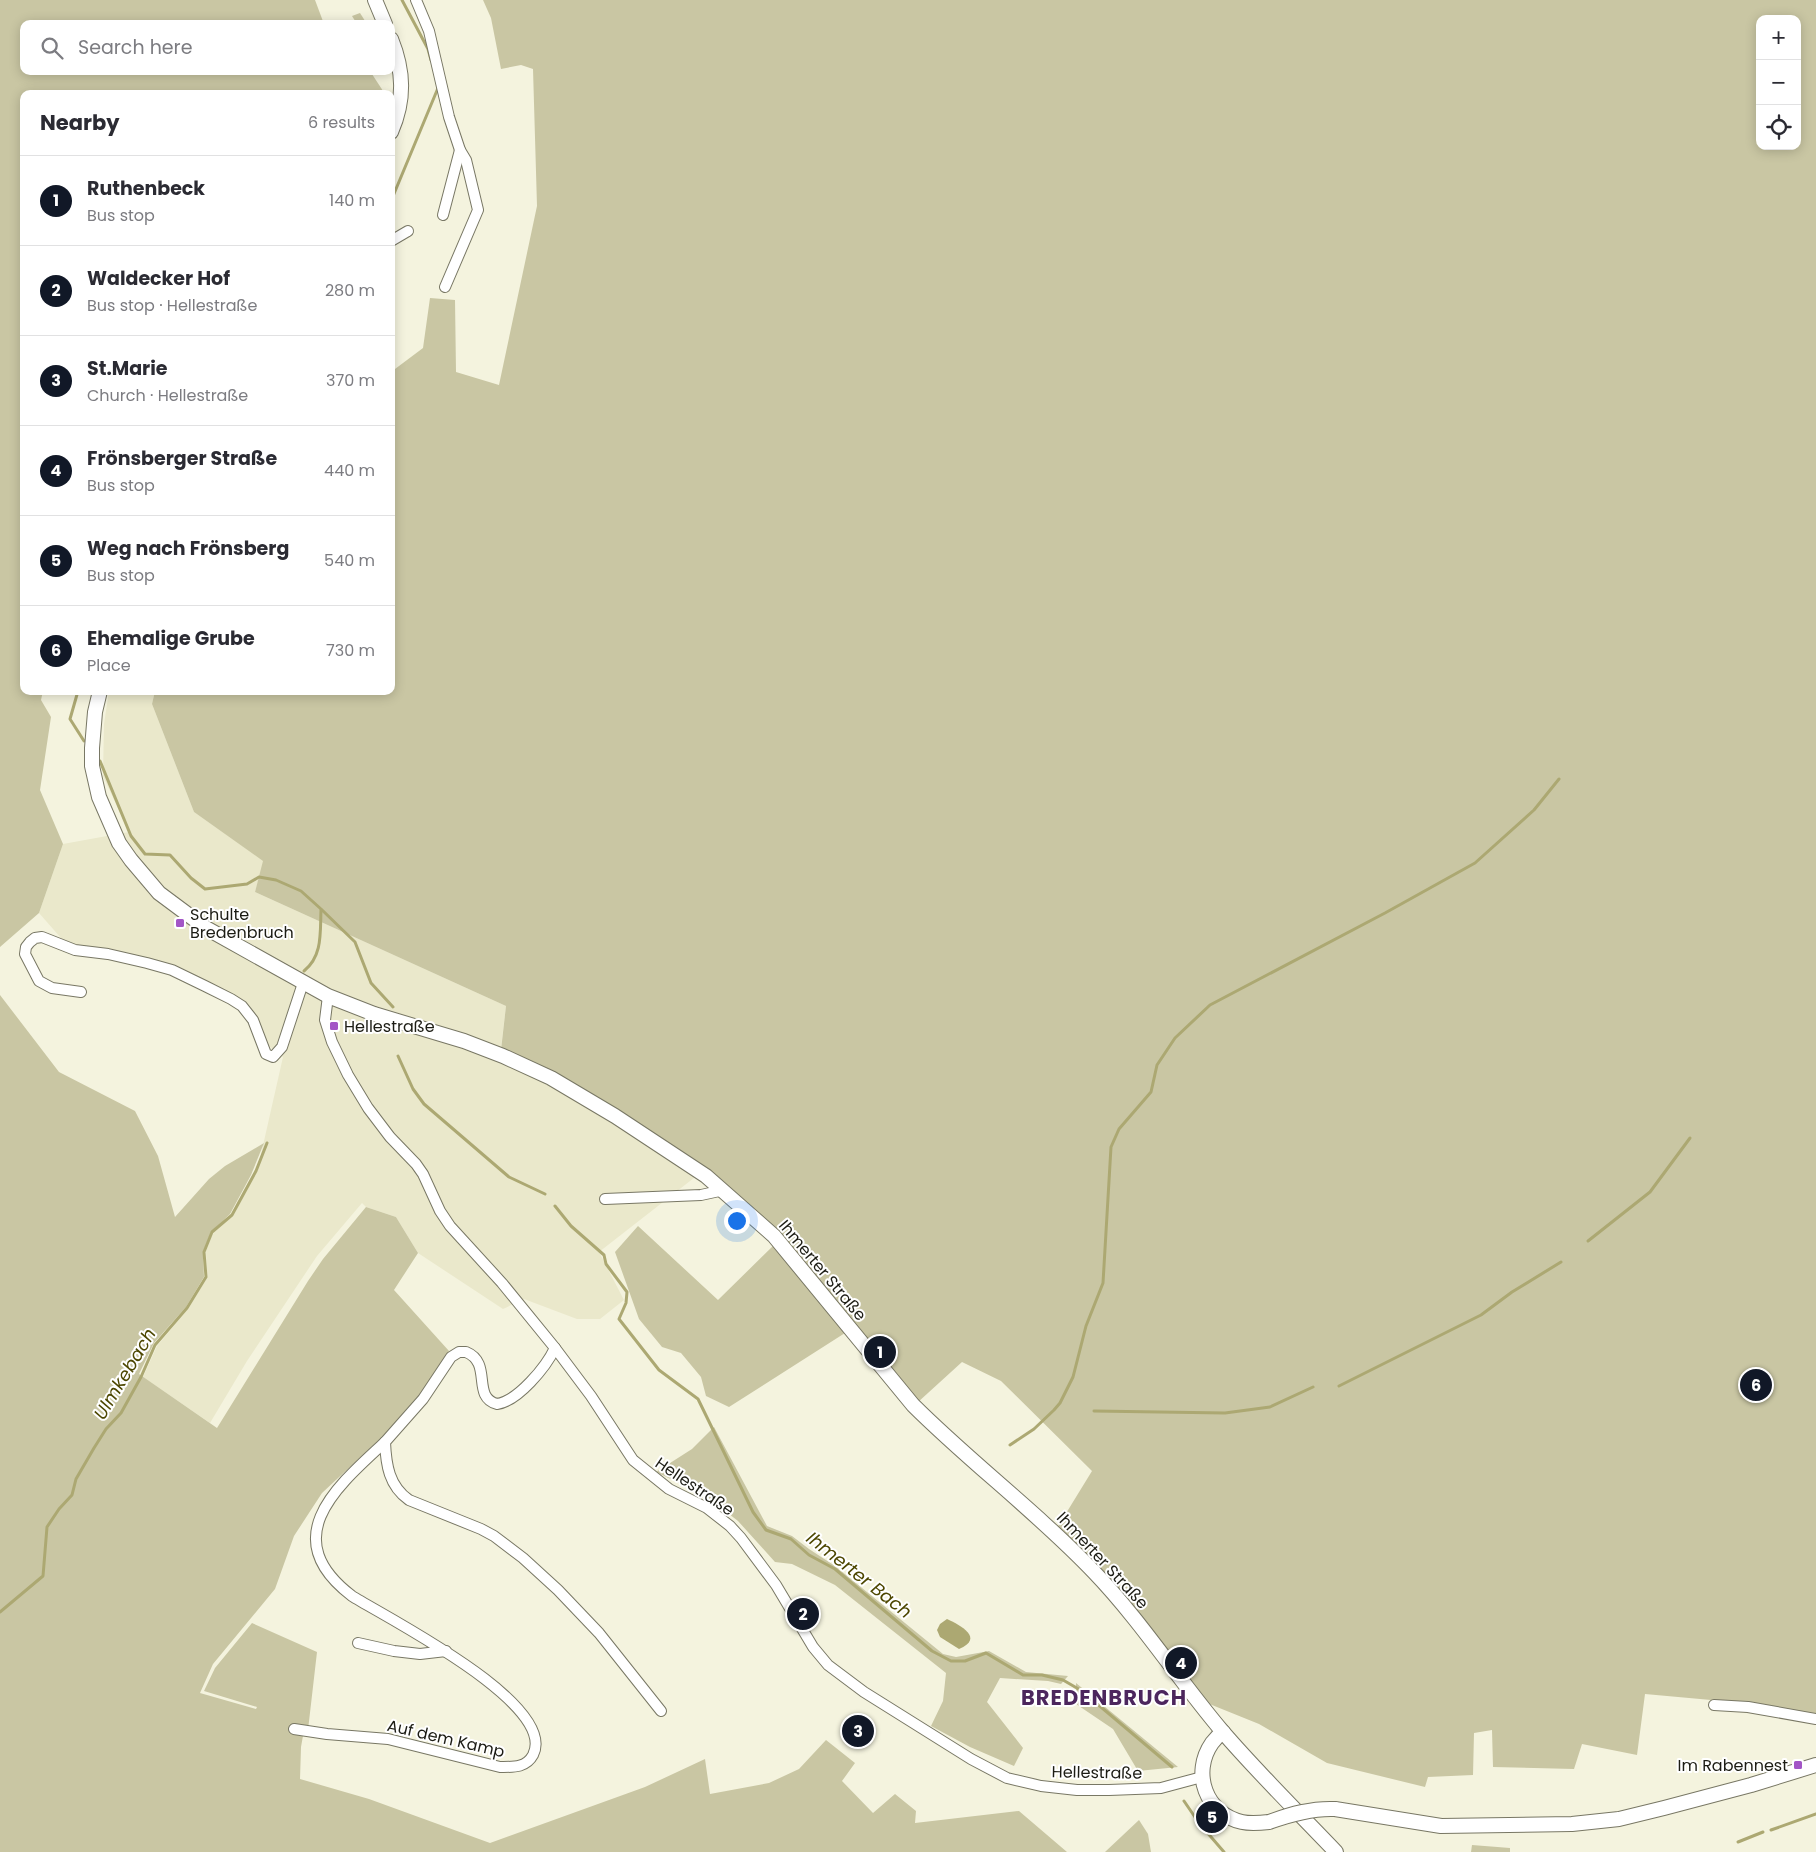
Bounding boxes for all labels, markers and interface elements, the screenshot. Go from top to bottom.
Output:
map controls [1756,15,1801,150]
button: + [1756,15,1801,60]
search box [20,20,395,75]
icon: search [38,34,66,62]
text: Search here [78,34,192,61]
button: − [1756,60,1801,105]
button: locate [1756,105,1801,150]
text: Nearby [40,108,120,137]
text: 6 results [308,111,375,134]
text: Ruthenbeck [87,175,205,202]
text: 1 [53,189,59,212]
text: 140 m [329,189,375,212]
text: Bus stop [87,204,155,227]
text: Waldecker Hof [87,265,230,292]
text: 2 [51,279,61,302]
text: 280 m [325,279,375,302]
text: Bus stop · Hellestraße [87,294,257,317]
text: St.Marie [87,355,168,382]
text: 3 [51,369,61,392]
text: 370 m [326,369,375,392]
text: Church · Hellestraße [87,384,248,407]
text: Frönsberger Straße [87,445,277,472]
text: 4 [51,459,61,482]
text: 440 m [324,459,375,482]
text: Bus stop [87,474,155,497]
text: Weg nach Frönsberg [87,535,289,562]
text: 5 [51,549,61,572]
text: 540 m [324,549,375,572]
text: Bus stop [87,564,155,587]
text: Ehemalige Grube [87,625,255,652]
text: 6 [51,639,61,662]
text: 730 m [326,639,375,662]
text: Place [87,654,131,677]
place label: Schulte Bredenbruch [190,903,294,944]
marker: Schulte Bredenbruch [174,917,186,929]
place label: Hellestraße [344,1015,435,1038]
marker: Hellestraße [328,1020,340,1032]
your location [724,1208,750,1234]
street label: Ihmerter Straße [774,1215,872,1326]
water label: Ulmkebach [88,1323,162,1424]
pin: 1 [864,1333,896,1371]
pin: 6 [1740,1366,1772,1404]
street label: Hellestraße [651,1452,739,1521]
street label: Ihmerter Straße [1051,1507,1154,1614]
water label: Ihmerter Bach [801,1525,917,1624]
pin: 2 [787,1595,819,1633]
pin: 4 [1165,1644,1197,1682]
district label: BREDENBRUCH [1021,1683,1187,1712]
pin: 3 [842,1712,874,1750]
street label: Auf dem Kamp [385,1714,507,1763]
place label: Im Rabennest [1677,1754,1788,1777]
marker: Im Rabennest [1792,1759,1804,1771]
street label: Hellestraße [1052,1760,1143,1785]
pin: 5 [1196,1798,1228,1836]

